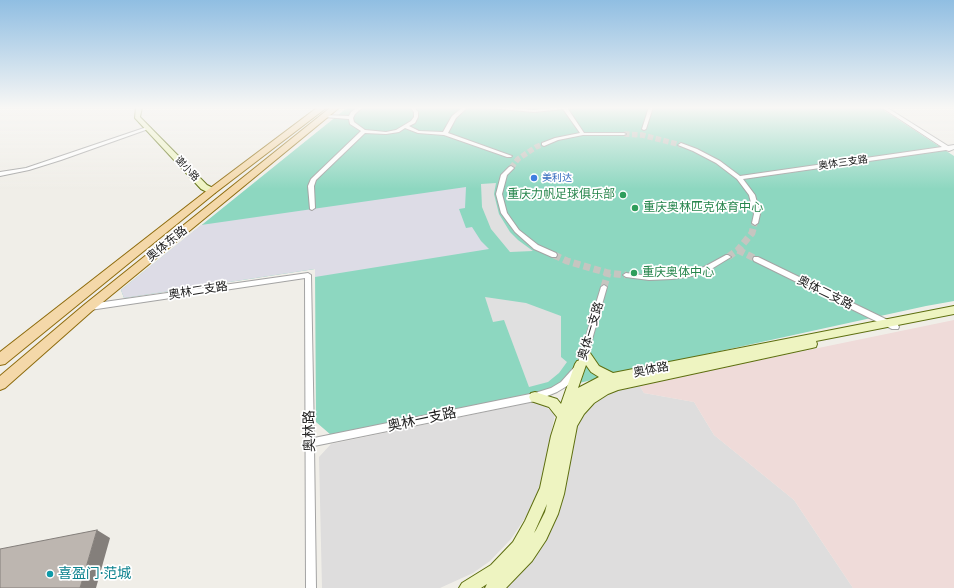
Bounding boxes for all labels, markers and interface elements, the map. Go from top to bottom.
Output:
street label: 谢小路 [172,154,202,184]
street label: 奥体三支路 [817,154,869,172]
place label: 美利达 [542,172,572,184]
marker: 美利达 [529,173,539,183]
place label: 重庆力帆足球俱乐部 [507,188,615,202]
marker: 重庆力帆足球俱乐部 [618,190,628,200]
place label: 重庆奥林匹克体育中心 [643,201,763,215]
marker: 重庆奥林匹克体育中心 [630,203,640,213]
street label: 奥体东路 [144,223,190,265]
place label: 重庆奥体中心 [642,266,714,280]
marker: 重庆奥体中心 [629,268,639,278]
street label: 奥体二支路 [795,273,855,313]
street label: 奥林二支路 [167,279,229,303]
street label: 奥体一支路 [575,300,607,362]
street label: 奥体路 [632,359,670,381]
street label: 奥林一支路 [386,405,458,435]
street label: 奥林路 [301,410,319,452]
place label: 喜盈门·范城 [58,566,131,582]
marker: 喜盈门·范城 [45,569,55,579]

